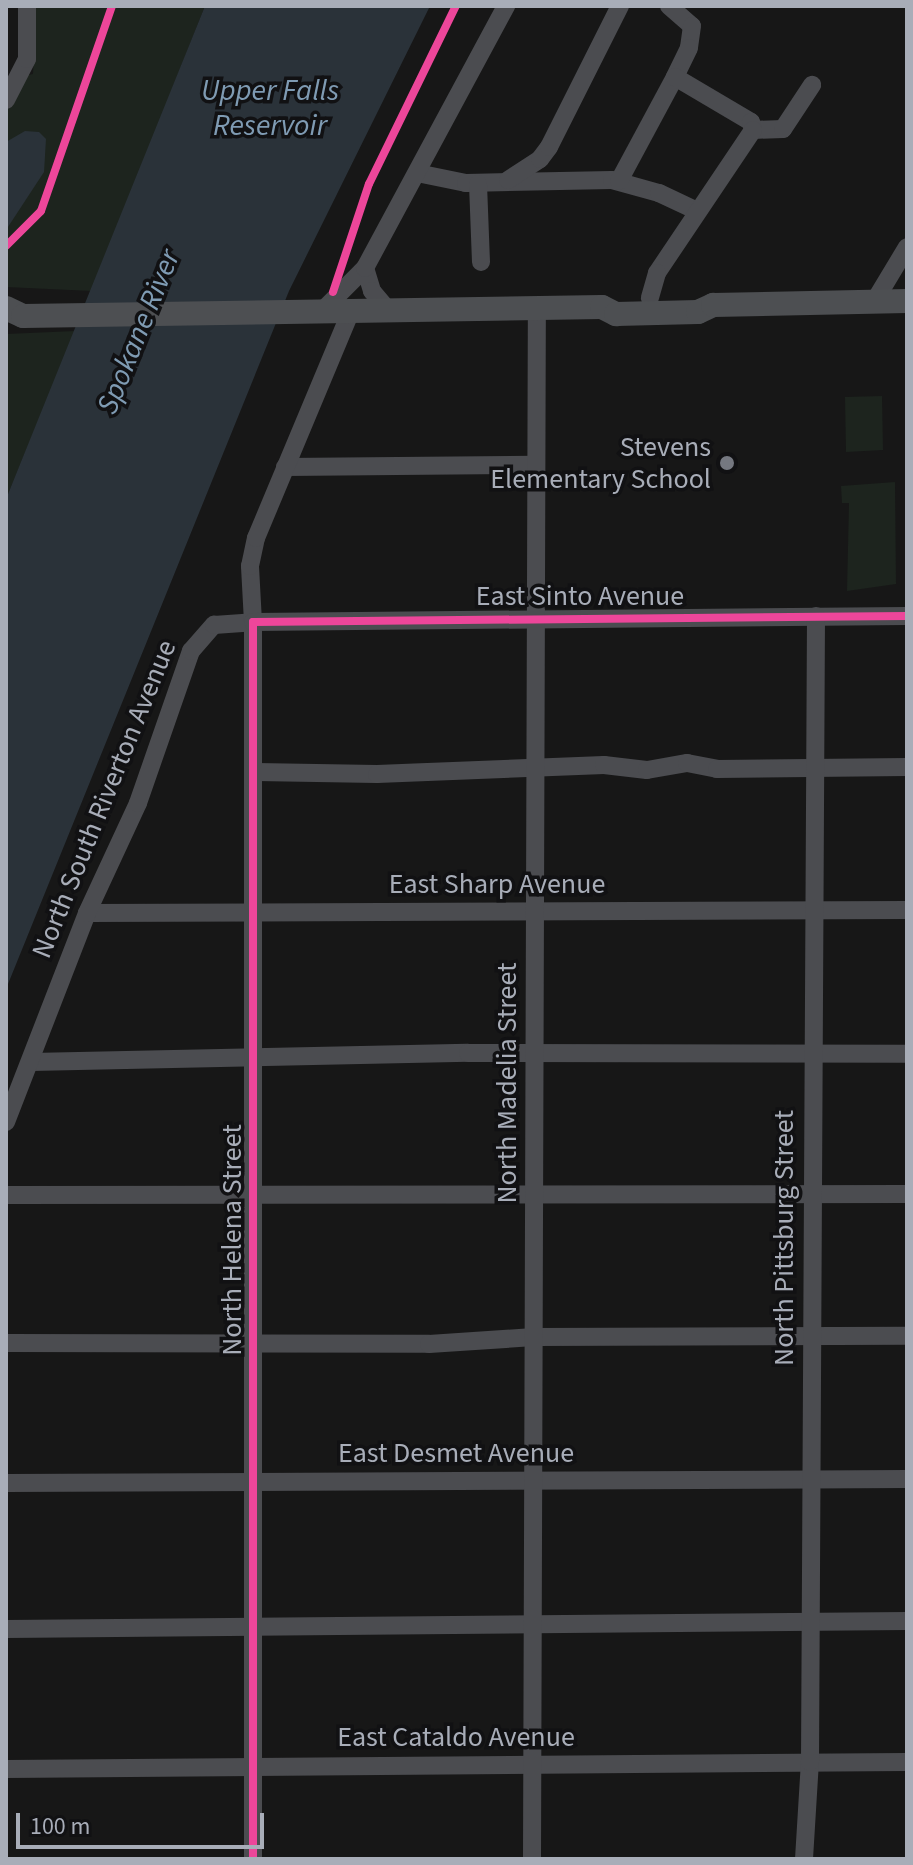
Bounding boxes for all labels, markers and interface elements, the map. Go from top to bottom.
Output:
water label: Upper Falls Reservoir [201,73,339,144]
water label: Spokane River [90,244,188,420]
place label: Stevens Elementary School [490,430,711,496]
marker: Stevens Elementary School [718,454,736,472]
street label: East Sinto Avenue [476,579,684,613]
street label: North South Riverton Avenue [25,635,183,963]
street label: East Sharp Avenue [389,867,605,901]
street label: North Madelia Street [490,962,524,1204]
street label: North Pittsburg Street [767,1110,801,1366]
street label: North Helena Street [215,1124,249,1356]
street label: East Desmet Avenue [338,1436,574,1470]
street label: East Cataldo Avenue [337,1720,575,1754]
scale bar [20,1797,268,1847]
text: 100 m [30,1809,90,1844]

